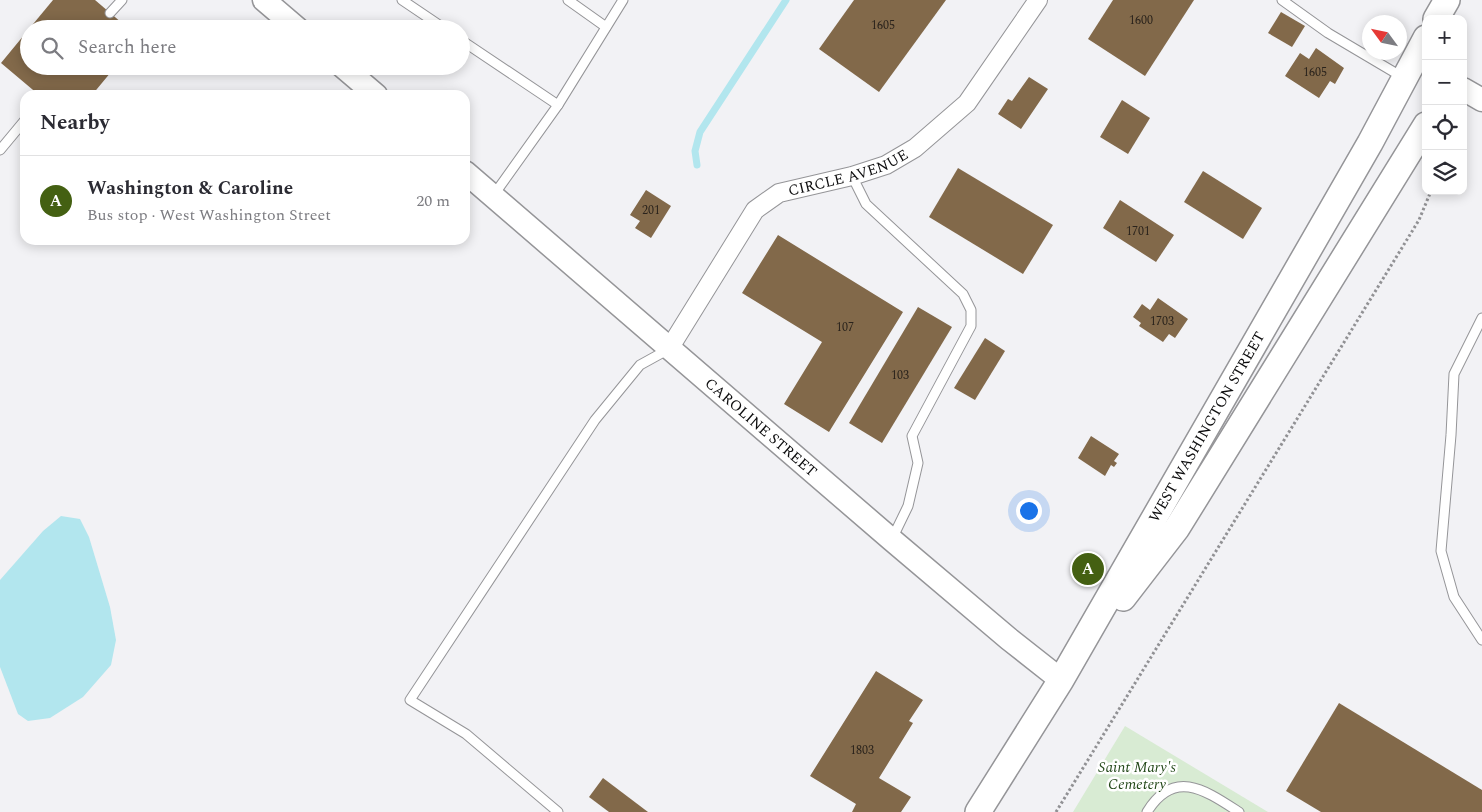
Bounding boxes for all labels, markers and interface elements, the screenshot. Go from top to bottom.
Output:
house number: 1600 [1129,11,1153,30]
north arrow [1362,15,1407,60]
map controls [1422,15,1467,195]
button: + [1422,15,1467,60]
house number: 1605 [871,16,895,35]
search box [20,20,470,75]
text: Search here [78,33,177,62]
icon: search [38,34,66,62]
button: − [1422,60,1467,105]
house number: 1605 [1303,63,1327,82]
button: locate [1422,105,1467,150]
text: Nearby [40,107,110,139]
street label: CIRCLE AVENUE [786,143,913,203]
button: layers [1422,150,1467,195]
text: Washington & Caroline [87,174,293,203]
text: A [50,189,62,213]
text: 20 m [416,189,450,213]
house number: 201 [642,201,660,220]
text: Bus stop · West Washington Street [87,203,331,227]
house number: 1701 [1126,222,1150,241]
house number: 1703 [1150,312,1174,331]
house number: 107 [836,318,854,337]
street label: WEST WASHINGTON STREET [1143,327,1271,527]
house number: 103 [891,366,909,385]
street label: CAROLINE STREET [699,373,822,483]
your location [1016,498,1042,524]
pin: A [1072,550,1104,588]
house number: 1803 [850,741,874,760]
park label: Saint Mary's Cemetery [1098,756,1176,796]

